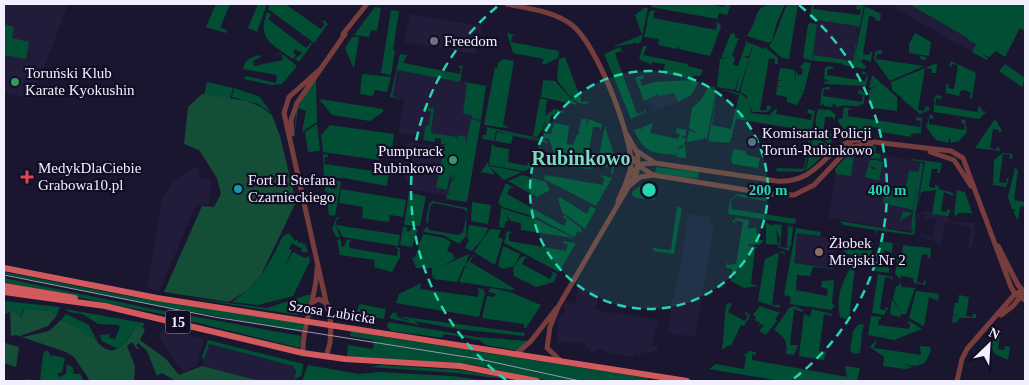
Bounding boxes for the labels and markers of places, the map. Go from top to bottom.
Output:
place label: Freedom [444,33,498,49]
marker: Freedom [428,35,440,47]
place label: Toruński Klub Karate Kyokushin [25,65,135,98]
marker: Toruński Klub Karate Kyokushin [9,76,21,88]
place label: Komisariat Policji Toruń-Rubinkowo [762,125,873,158]
marker: Komisariat Policji Toruń-Rubinkowo [746,136,758,148]
place label: Pumptrack Rubinkowo [373,143,443,176]
marker: Pumptrack Rubinkowo [447,154,459,166]
place label: MedykDlaCiebie Grabowa10.pl [38,160,142,193]
marker: MedykDlaCiebie Grabowa10.pl [20,170,34,184]
place label: Fort II Stefana Czarnieckiego [248,172,336,205]
centre of rings [640,181,658,199]
marker: Fort II Stefana Czarnieckiego [232,183,244,195]
place label: Żłobek Miejski Nr 2 [829,235,906,268]
marker: Żłobek Miejski Nr 2 [813,246,825,258]

